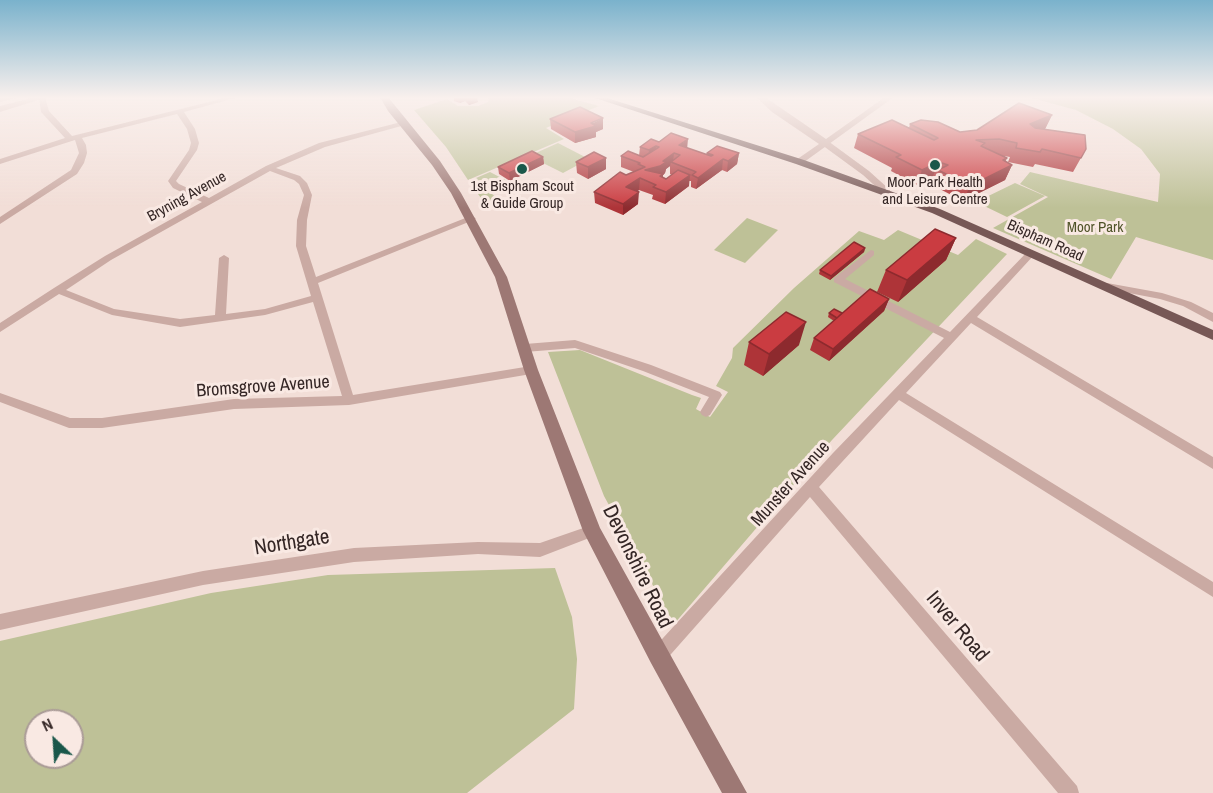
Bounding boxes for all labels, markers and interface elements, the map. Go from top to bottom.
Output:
marker: Moor Park Health and Leisure Centre [928,158,942,172]
marker: 1st Bispham Scout & Guide Group [515,162,529,176]
street label: Bryning Avenue [144,168,230,226]
place label: Moor Park Health and Leisure Centre [882,174,988,209]
place label: 1st Bispham Scout & Guide Group [470,178,574,213]
street label: Bispham Road [1004,216,1086,266]
park label: Moor Park [1067,219,1123,237]
street label: Bromsgrove Avenue [196,372,330,402]
street label: Munster Avenue [747,437,835,531]
street label: Devonshire Road [596,501,678,633]
street label: Northgate [253,525,331,561]
street label: Inver Road [920,587,994,667]
north arrow [24,709,84,769]
text: N [38,713,56,736]

